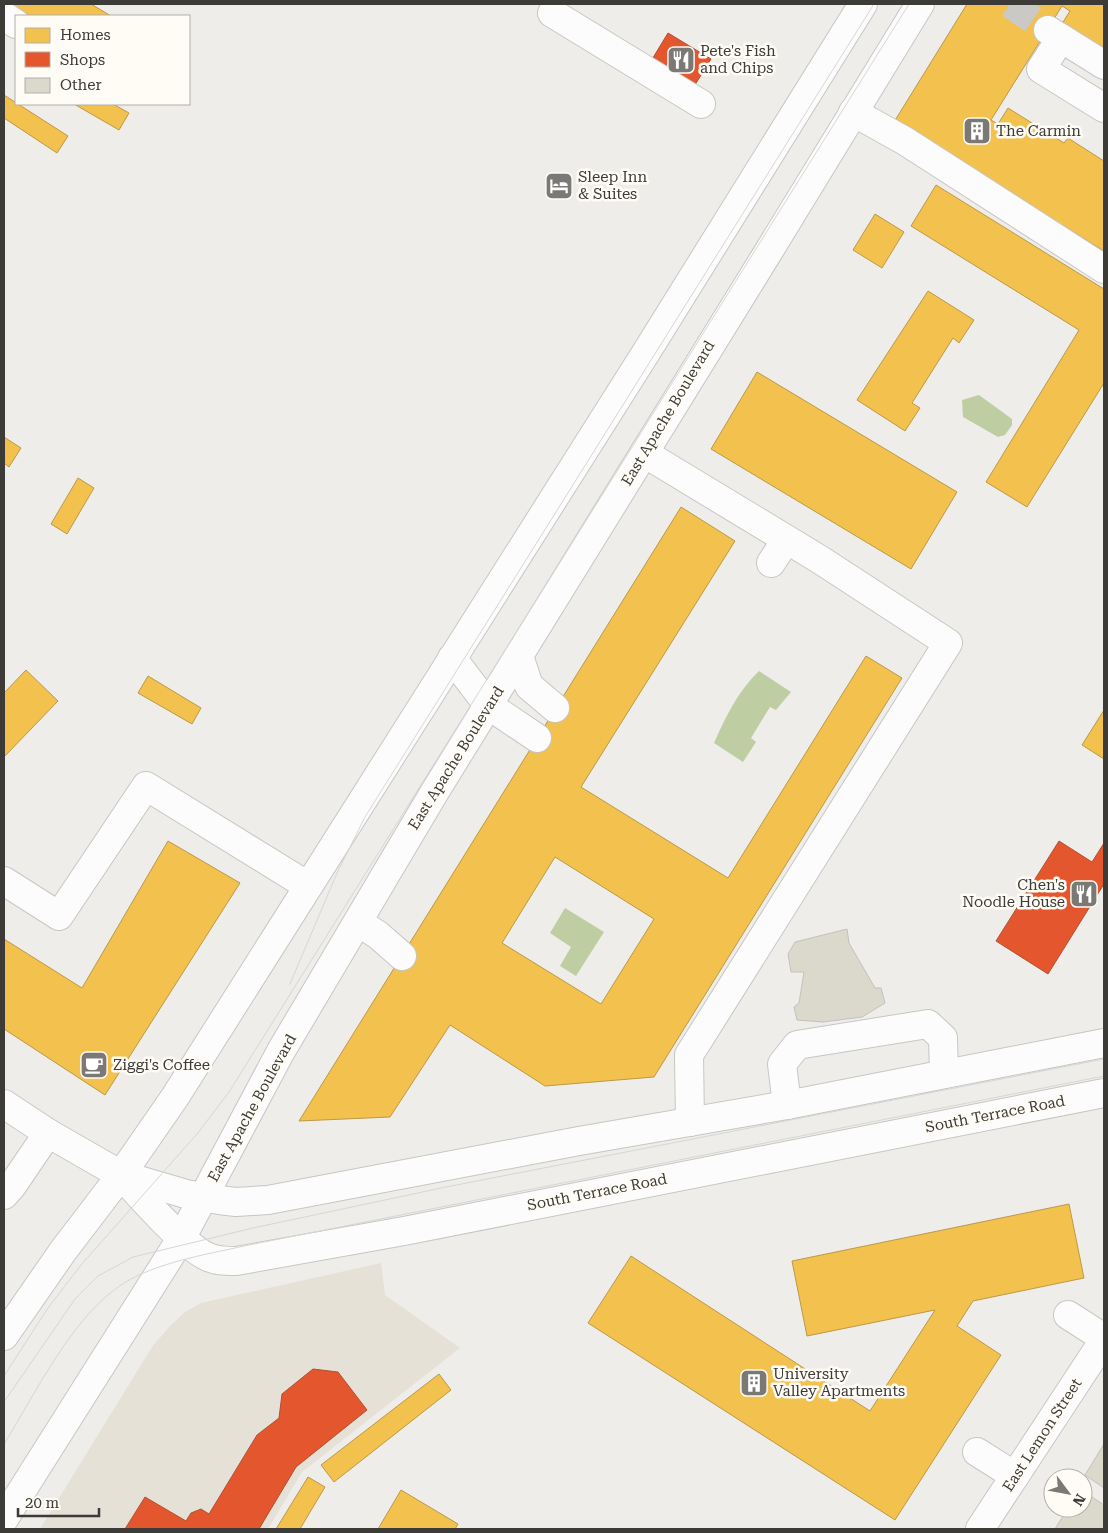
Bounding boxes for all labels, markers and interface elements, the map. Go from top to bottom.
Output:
legend [15,15,190,105]
text: Homes [60,26,111,44]
place label: Pete's Fish and Chips [700,42,776,77]
restaurant icon: Pete's Fish and Chips [666,45,696,75]
text: Shops [60,51,105,69]
text: Other [60,76,102,94]
building icon: The Carmin [962,116,992,146]
place label: The Carmin [996,122,1081,140]
place label: Sleep Inn & Suites [578,168,647,203]
hotel icon: Sleep Inn & Suites [544,171,574,201]
street label: East Apache Boulevard [618,337,719,489]
street label: East Apache Boulevard [404,683,508,833]
place label: Chen's Noodle House [962,876,1065,911]
restaurant icon: Chen's Noodle House [1069,879,1099,909]
street label: East Apache Boulevard [204,1031,300,1185]
cafe icon: Ziggi's Coffee [79,1050,109,1080]
place label: Ziggi's Coffee [113,1056,210,1074]
street label: South Terrace Road [924,1092,1067,1136]
street label: South Terrace Road [526,1170,669,1214]
place label: University Valley Apartments [773,1365,905,1400]
building icon: University Valley Apartments [739,1368,769,1398]
street label: East Lemon Street [999,1375,1086,1495]
north arrow [1043,1468,1093,1518]
scale bar [18,1486,99,1518]
text: N [1069,1491,1089,1509]
text: 20 m [25,1494,60,1512]

